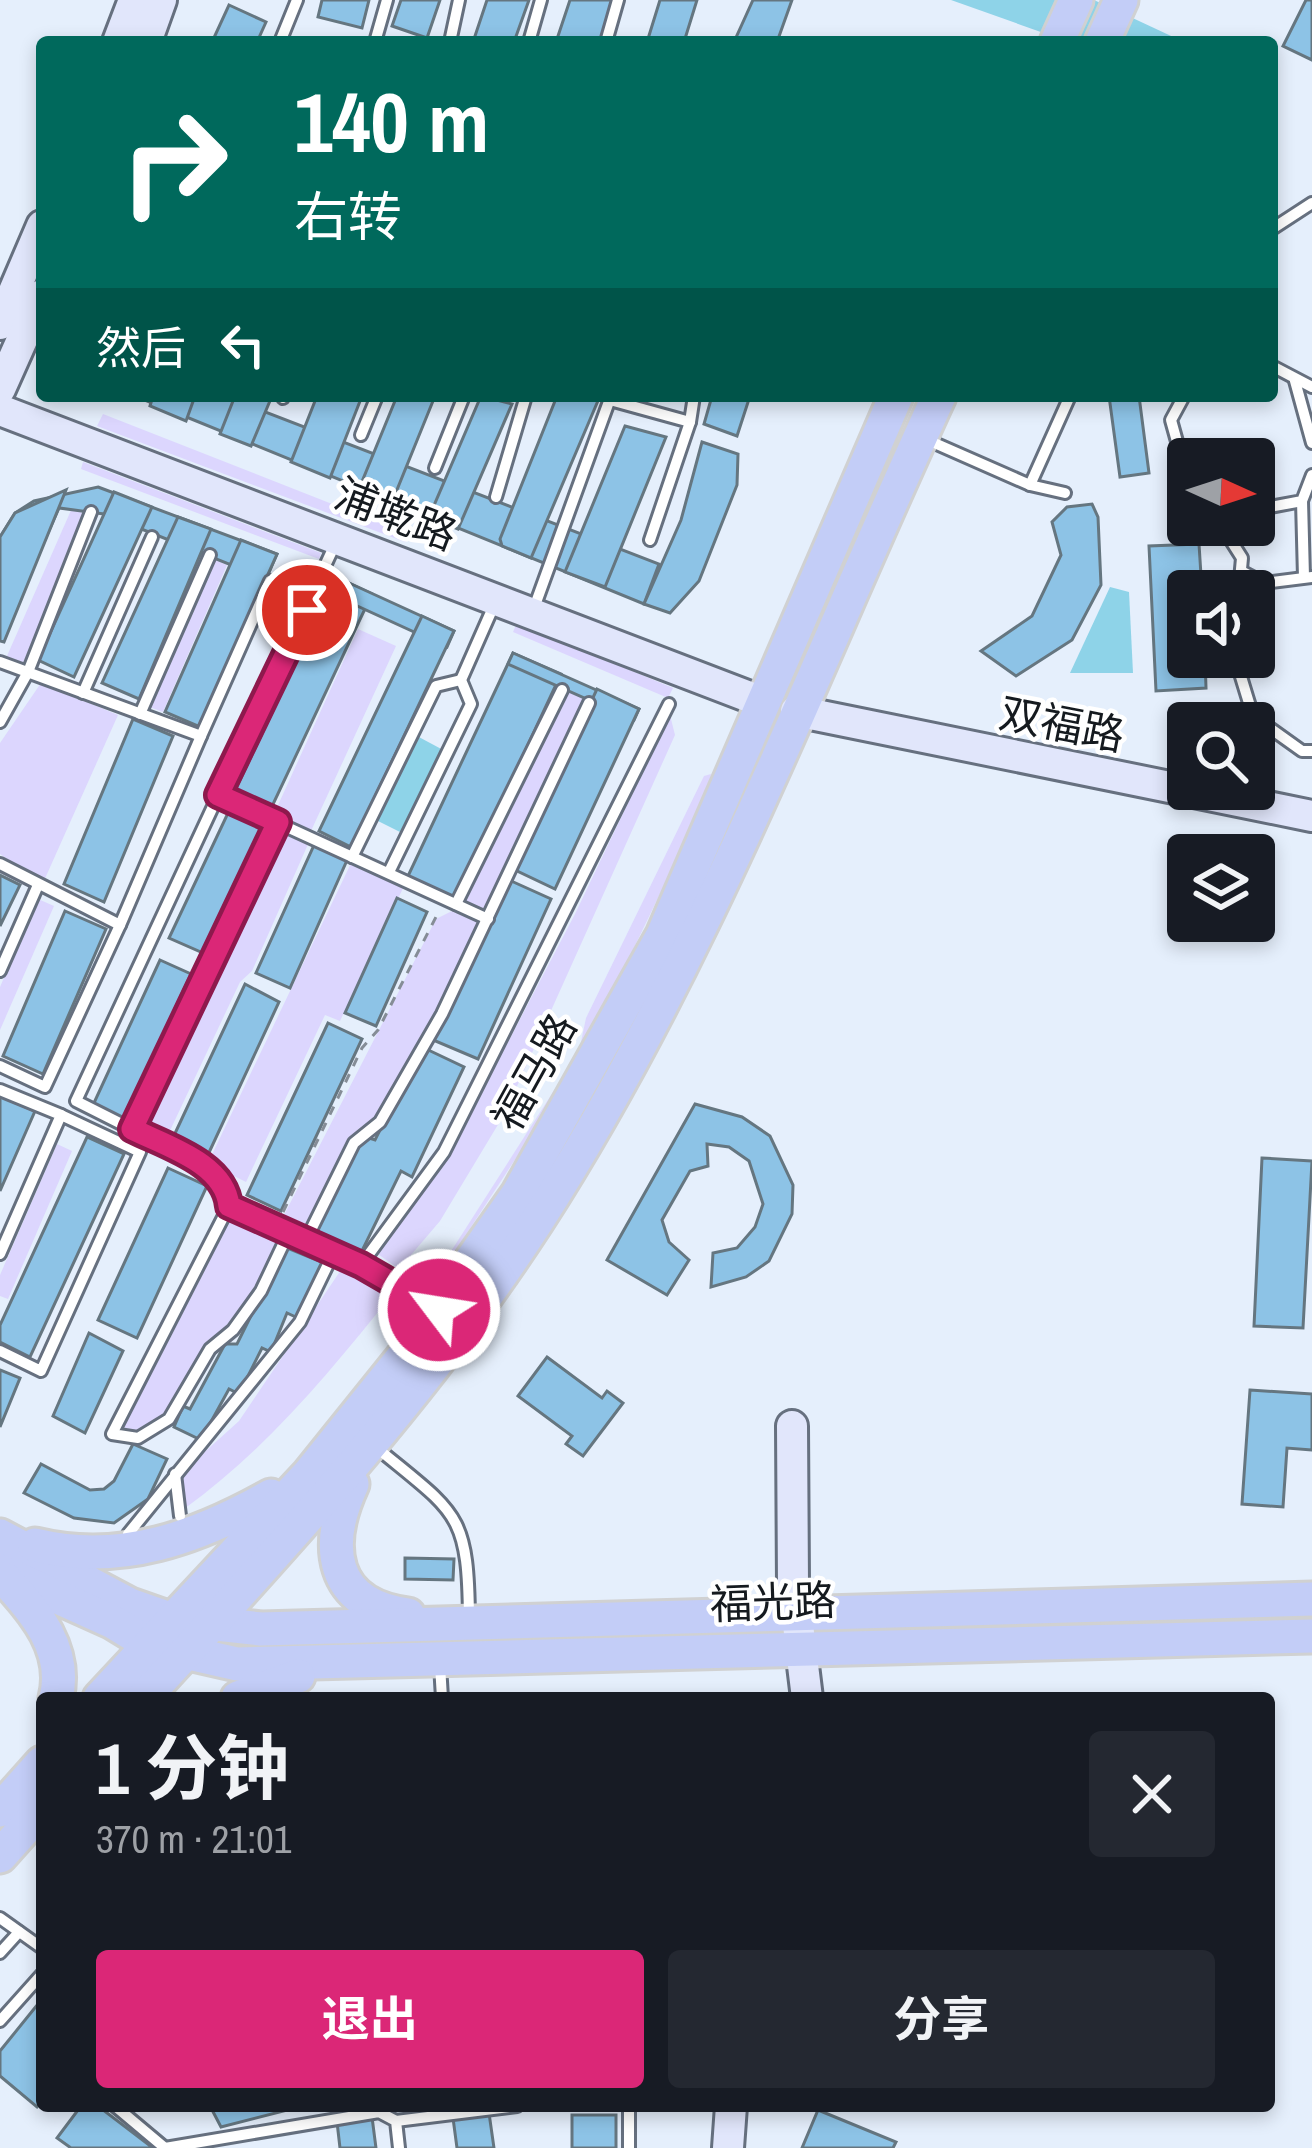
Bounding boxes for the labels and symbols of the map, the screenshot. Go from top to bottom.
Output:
north arrow [1167,438,1275,546]
street label: 浦墘路 [327,465,465,563]
pin [256,559,358,661]
street label: 双福路 [995,684,1129,764]
street label: 福马路 [479,1003,589,1141]
position arrow [376,1247,502,1373]
street label: 福光路 [709,1572,837,1632]

